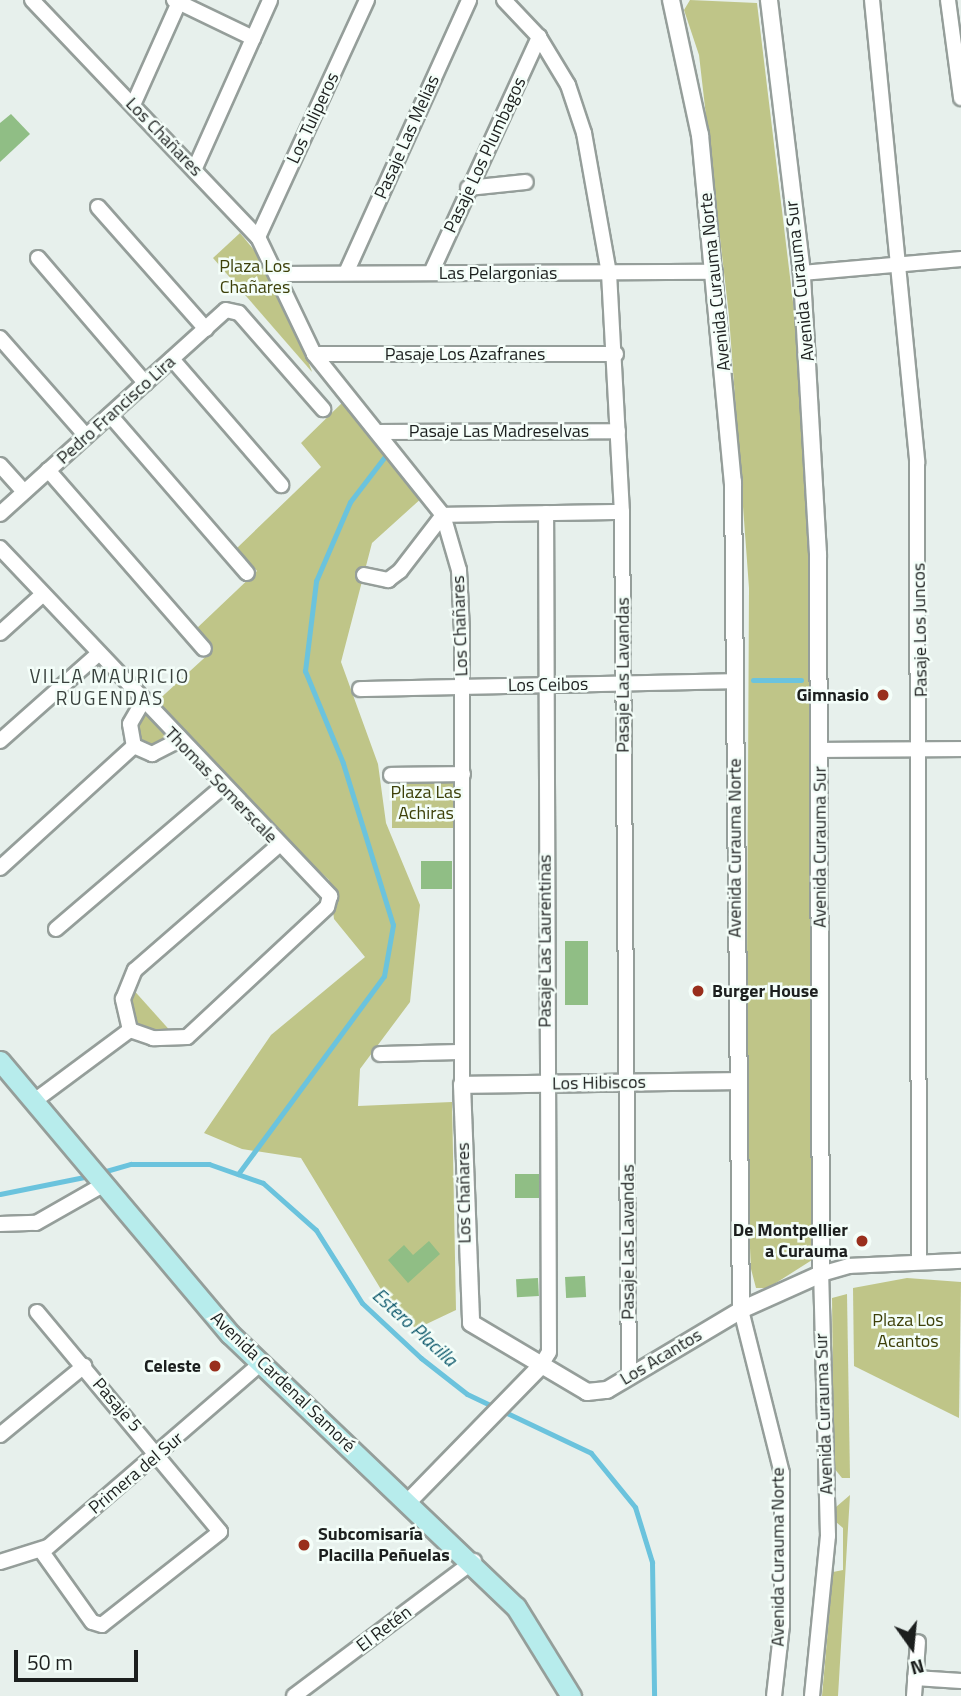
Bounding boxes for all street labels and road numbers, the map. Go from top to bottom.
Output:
street label: Los Tuliperos [282,69,344,167]
street label: Pasaje Las Melias [370,72,444,202]
street label: Pasaje Los Plumbagos [439,74,531,236]
street label: Los Chañares [121,93,207,181]
street label: Avenida Curauma Norte [695,192,735,372]
street label: Avenida Curauma Sur [781,200,819,362]
street label: Las Pelargonias [439,262,557,284]
street label: Pasaje Los Azafranes [385,343,545,365]
street label: Pedro Francisco Lira [52,351,180,469]
street label: Pasaje Las Madreselvas [409,420,589,442]
street label: Pasaje Los Juncos [908,563,932,697]
street label: Los Chañares [447,575,473,677]
street label: Pasaje Las Lavandas [612,597,634,753]
street label: Los Ceibos [508,674,588,696]
street label: Thomas Somerscale [160,722,282,848]
street label: Avenida Curauma Norte [724,758,746,938]
street label: Avenida Curauma Sur [809,766,831,928]
street label: Pasaje Las Laurentinas [534,854,556,1028]
street label: Los Hibiscos [552,1071,646,1095]
street label: Los Chañares [452,1142,476,1244]
street label: Pasaje Las Lavandas [617,1164,639,1320]
street label: Avenida Cardenal Samoré [206,1307,360,1457]
street label: Los Acantos [616,1324,706,1390]
street label: Avenida Curauma Sur [810,1333,838,1495]
street label: Pasaje 5 [88,1374,146,1436]
street label: Primera del Sur [84,1427,188,1519]
street label: Avenida Curauma Norte [767,1467,789,1647]
street label: El Retén [352,1601,416,1657]

